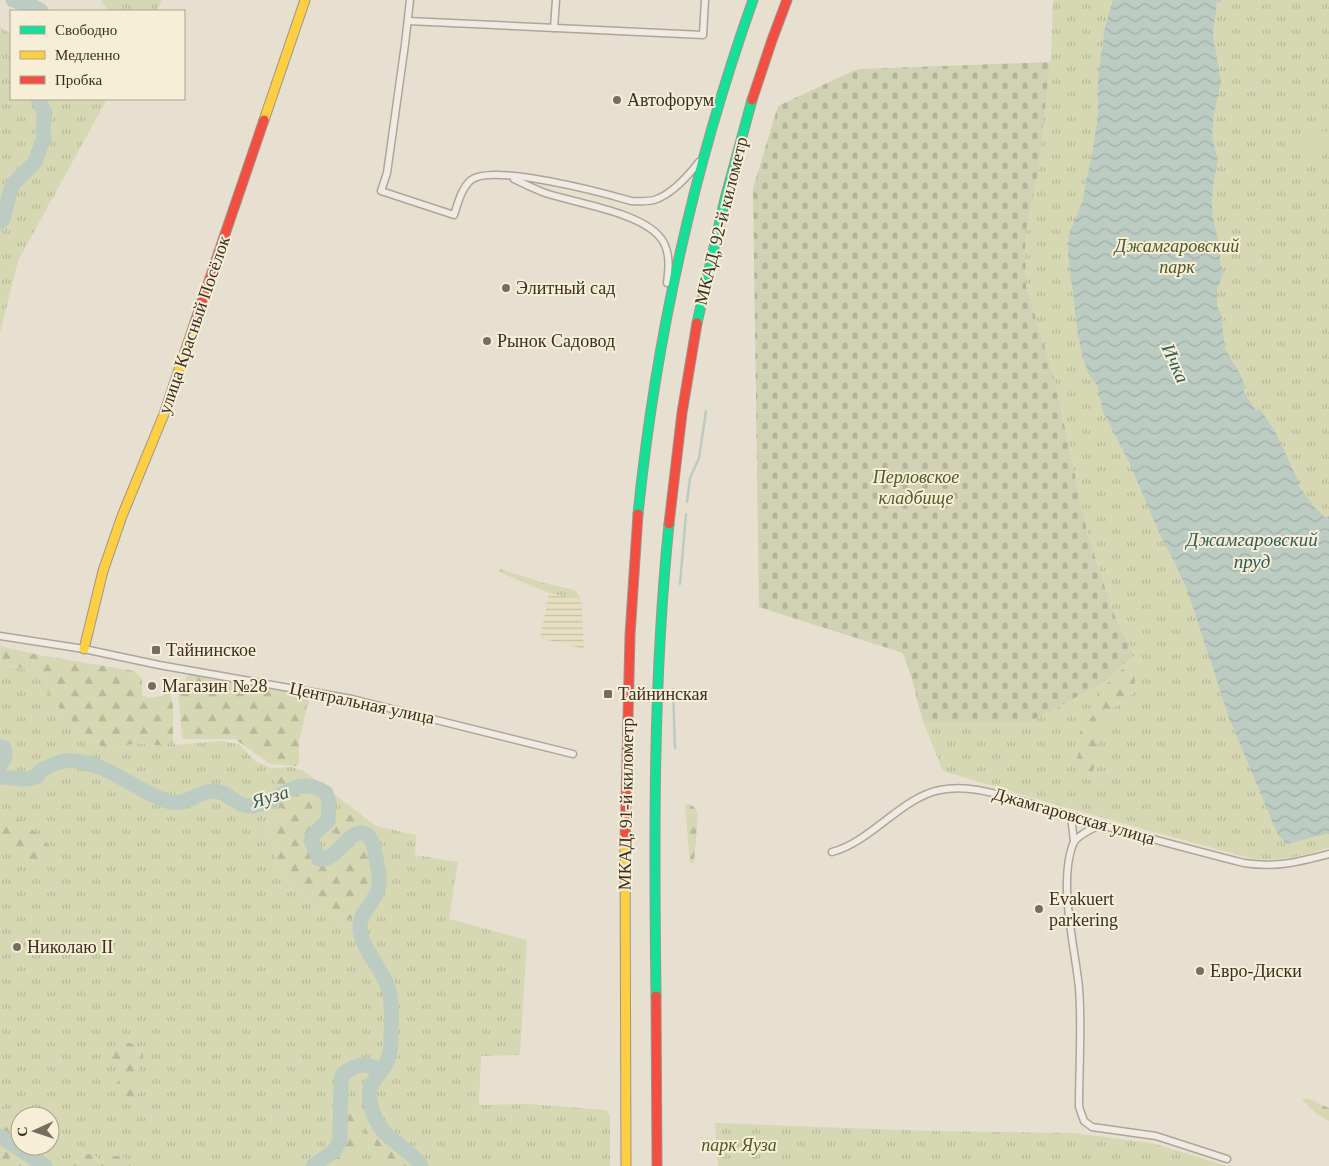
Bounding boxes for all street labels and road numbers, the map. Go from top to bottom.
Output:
street label: МКАД, 92-й километр [690,135,752,307]
street label: улица Красный Посёлок [154,233,234,417]
street label: Центральная улица [288,678,436,728]
street label: МКАД, 91-й километр [614,717,638,891]
street label: Джамгаровская улица [991,783,1157,849]

